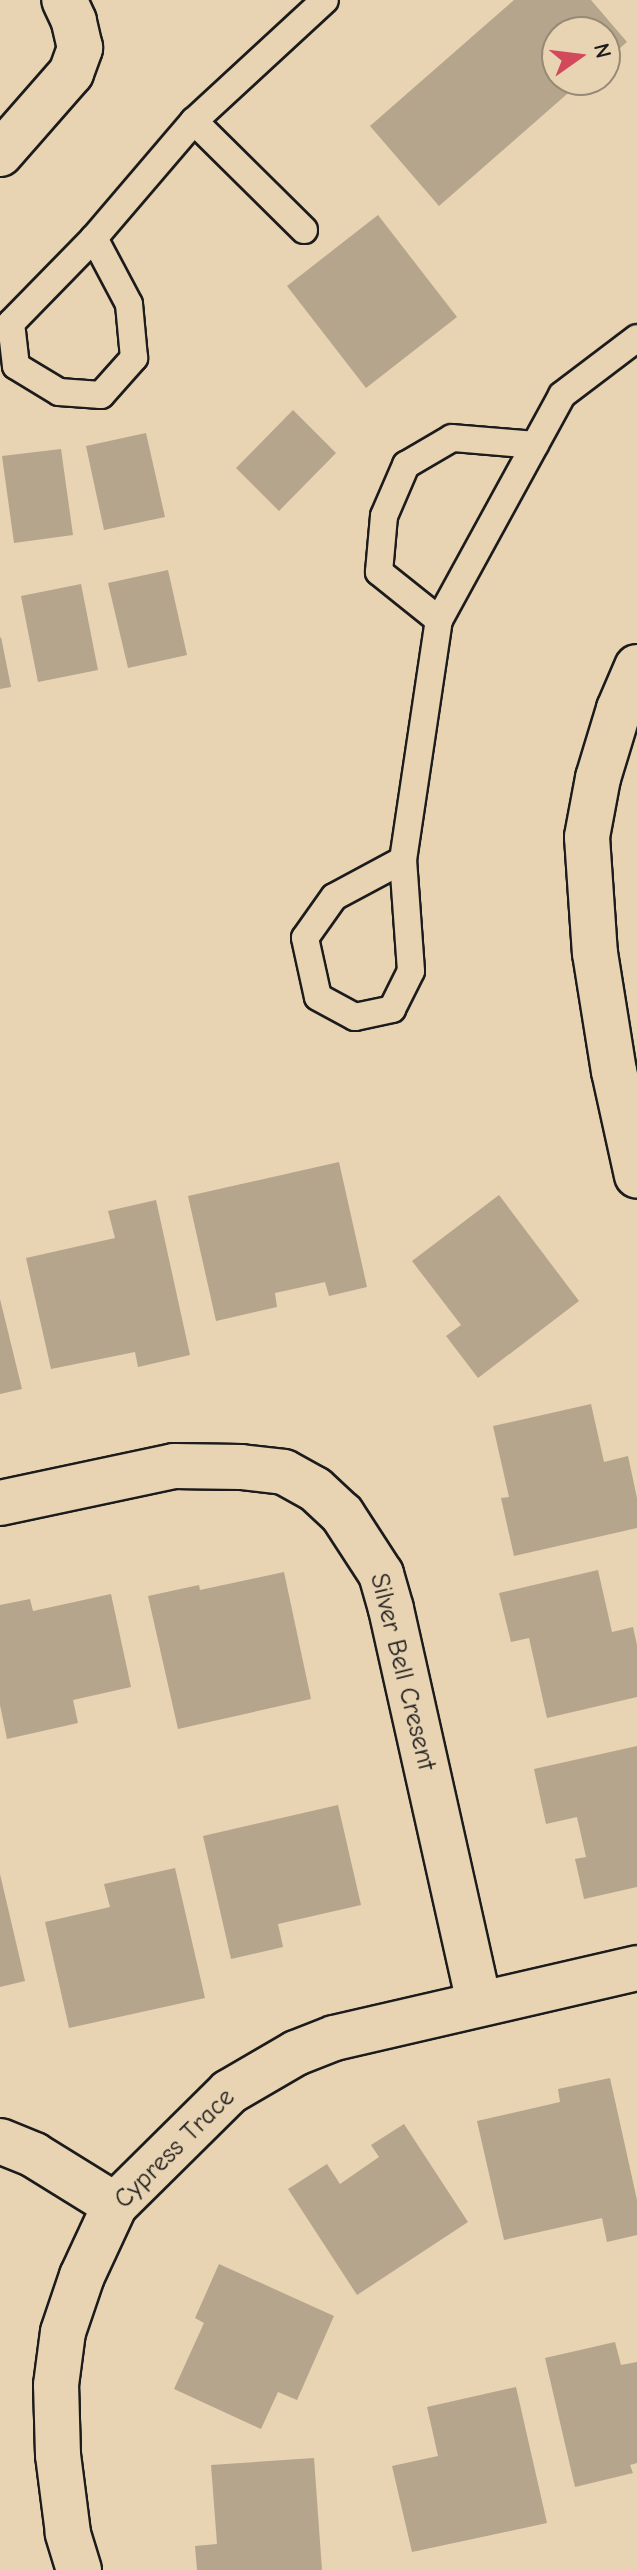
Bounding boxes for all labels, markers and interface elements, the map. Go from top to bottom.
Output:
north arrow [541,16,621,96]
text: N [588,41,617,61]
street label: Silver Bell Cresent [362,1570,442,1774]
street label: Cypress Trace [108,2082,242,2216]

